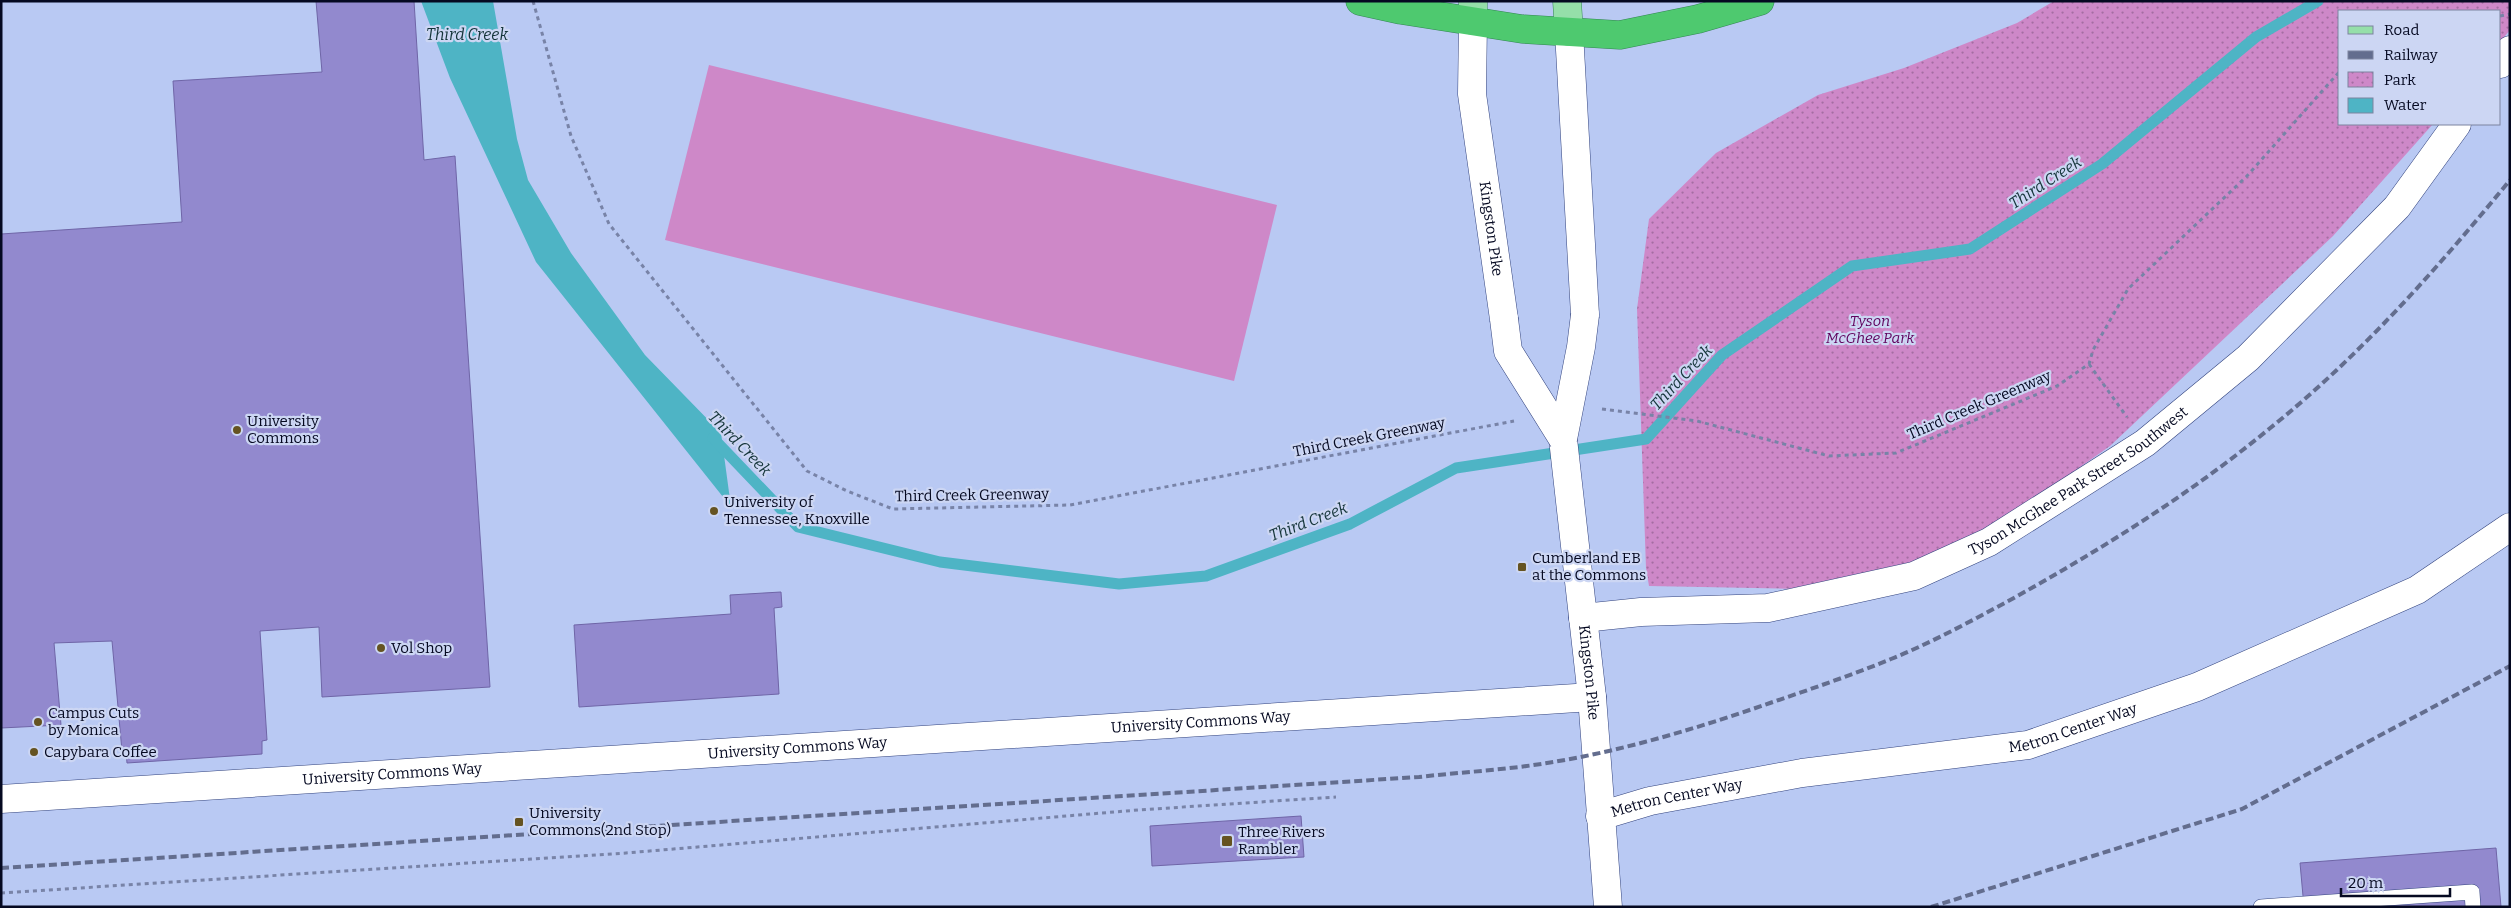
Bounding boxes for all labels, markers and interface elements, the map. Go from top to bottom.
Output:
legend [2338,10,2501,125]
text: Road [2384,21,2419,39]
water label: Third Creek [426,25,508,44]
text: Railway [2384,46,2438,64]
text: Park [2384,71,2416,89]
text: Water [2384,96,2427,114]
water label: Third Creek [2006,152,2085,213]
street label: Kingston Pike [1476,180,1507,277]
park label: Tyson McGhee Park [1826,312,1915,347]
water label: Third Creek [1646,341,1717,414]
street label: Third Creek Greenway [1904,367,2054,443]
street label: Tyson McGhee Park Street Southwest [1966,402,2192,559]
water label: Third Creek [704,407,775,480]
place label: University Commons [247,412,319,447]
street label: Third Creek Greenway [1292,413,1447,461]
marker: University Commons [231,424,243,436]
street label: Third Creek Greenway [895,485,1049,505]
place label: University of Tennessee, Knoxville [724,493,870,528]
water label: Third Creek [1266,498,1350,545]
marker: University of Tennessee, Knoxville [708,505,720,517]
place label: Cumberland EB at the Commons [1532,549,1646,584]
marker: Cumberland EB at the Commons [1516,561,1528,573]
street label: Kingston Pike [1575,624,1603,721]
place label: Vol Shop [391,639,452,657]
marker: Vol Shop [375,642,387,654]
street label: Metron Center Way [2007,699,2139,756]
place label: Campus Cuts by Monica [48,704,139,739]
street label: University Commons Way [1110,707,1291,737]
marker: Campus Cuts by Monica [32,716,44,728]
street label: University Commons Way [707,733,888,763]
place label: Capybara Coffee [44,743,157,761]
marker: Capybara Coffee [28,746,40,758]
street label: University Commons Way [302,759,483,789]
street label: Metron Center Way [1609,775,1744,821]
place label: University Commons(2nd Stop) [529,804,671,839]
marker: University Commons(2nd Stop) [513,816,525,828]
place label: Three Rivers Rambler [1238,823,1325,858]
marker: Three Rivers Rambler [1220,834,1234,848]
scale bar [2341,866,2450,898]
text: 20 m [2348,874,2384,892]

